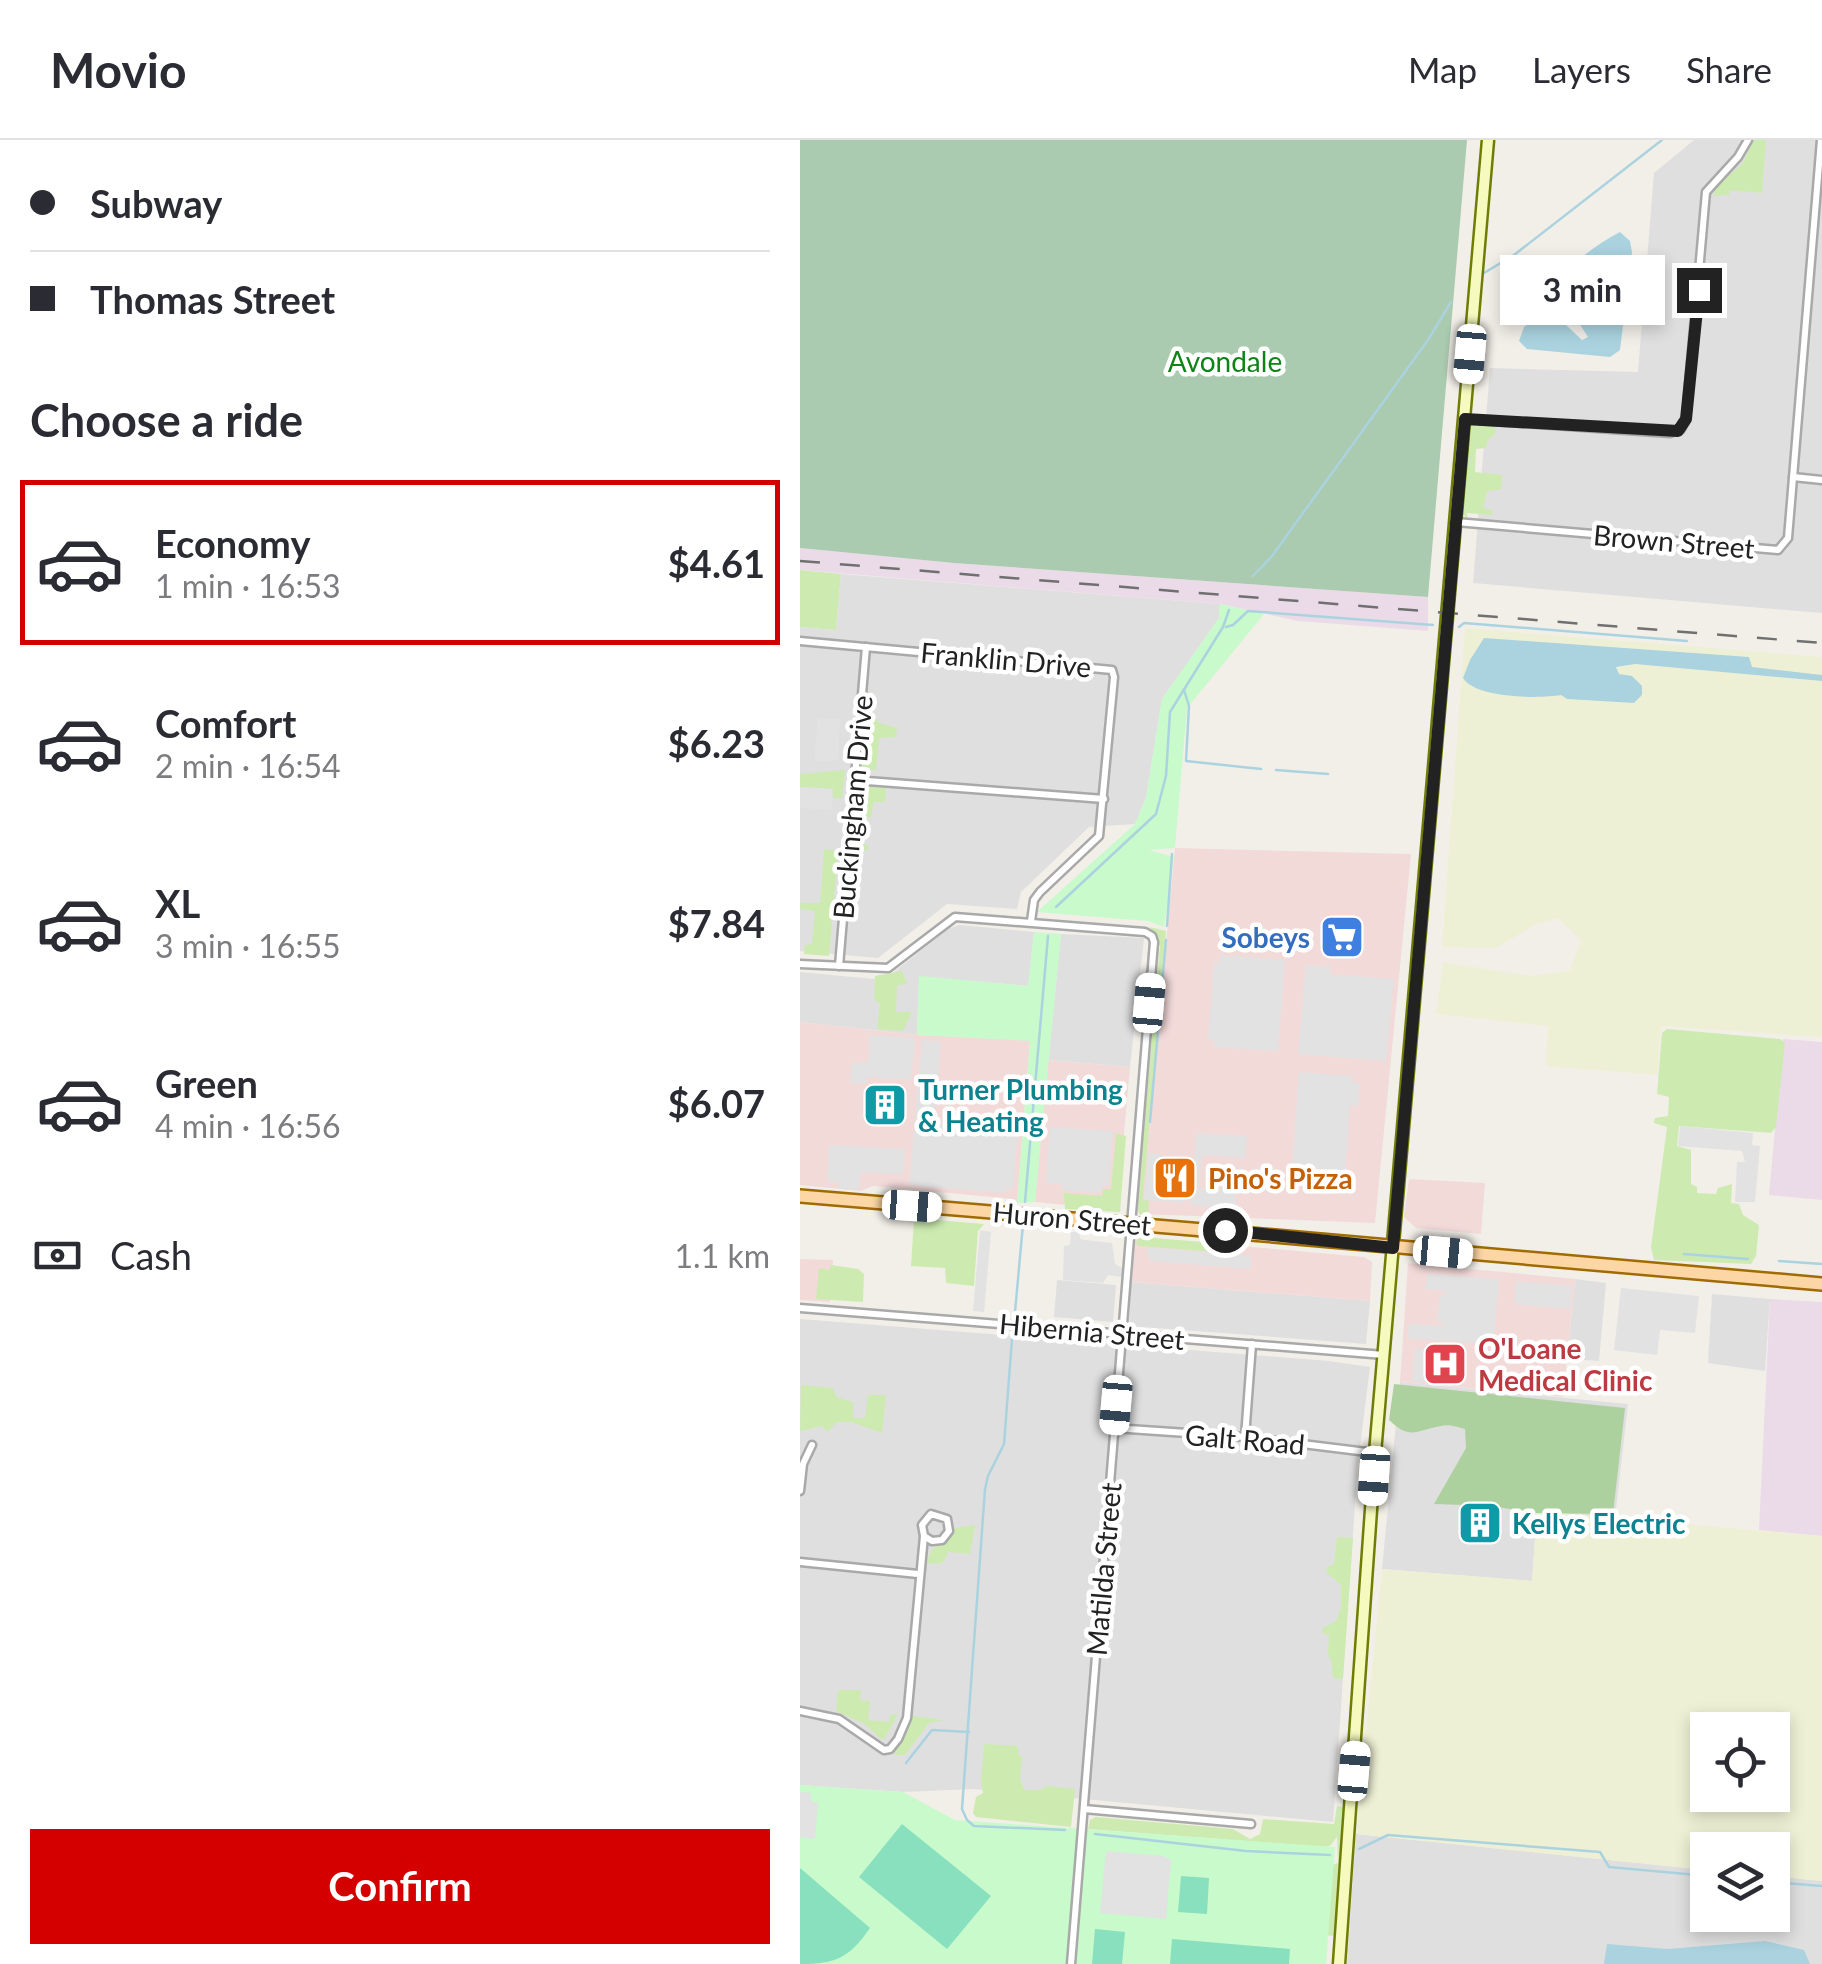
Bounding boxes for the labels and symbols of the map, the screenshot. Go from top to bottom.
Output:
callout: 3 min [1499,255,1664,325]
route end [1677,268,1722,313]
car [1452,323,1488,385]
park label: Avondale [1168,344,1282,378]
street label: Brown Street [1592,517,1756,565]
street label: Franklin Drive [919,635,1093,683]
street label: Buckingham Drive [825,694,879,920]
supermarket icon: Sobeys [1319,914,1365,960]
place label: Sobeys [1221,920,1310,954]
car [1131,972,1167,1034]
place label: Turner Plumbing & Heating [918,1072,1123,1138]
building icon: Turner Plumbing & Heating [862,1082,908,1128]
restaurant icon: Pino's Pizza [1152,1155,1198,1201]
place label: Pino's Pizza [1208,1161,1353,1195]
car [881,1189,943,1223]
street label: Huron Street [991,1194,1153,1242]
route start [1203,1208,1248,1253]
car [1412,1234,1474,1270]
street label: Hibernia Street [998,1306,1186,1356]
place label: O'Loane Medical Clinic [1478,1331,1653,1397]
hospital icon: O'Loane Medical Clinic [1422,1341,1468,1387]
car [1098,1374,1134,1436]
street label: Galt Road [1184,1417,1306,1461]
car [1357,1445,1391,1507]
street label: Matilda Street [1078,1481,1128,1657]
building icon: Kellys Electric [1457,1500,1503,1546]
place label: Kellys Electric [1512,1506,1686,1540]
car [1336,1740,1372,1802]

